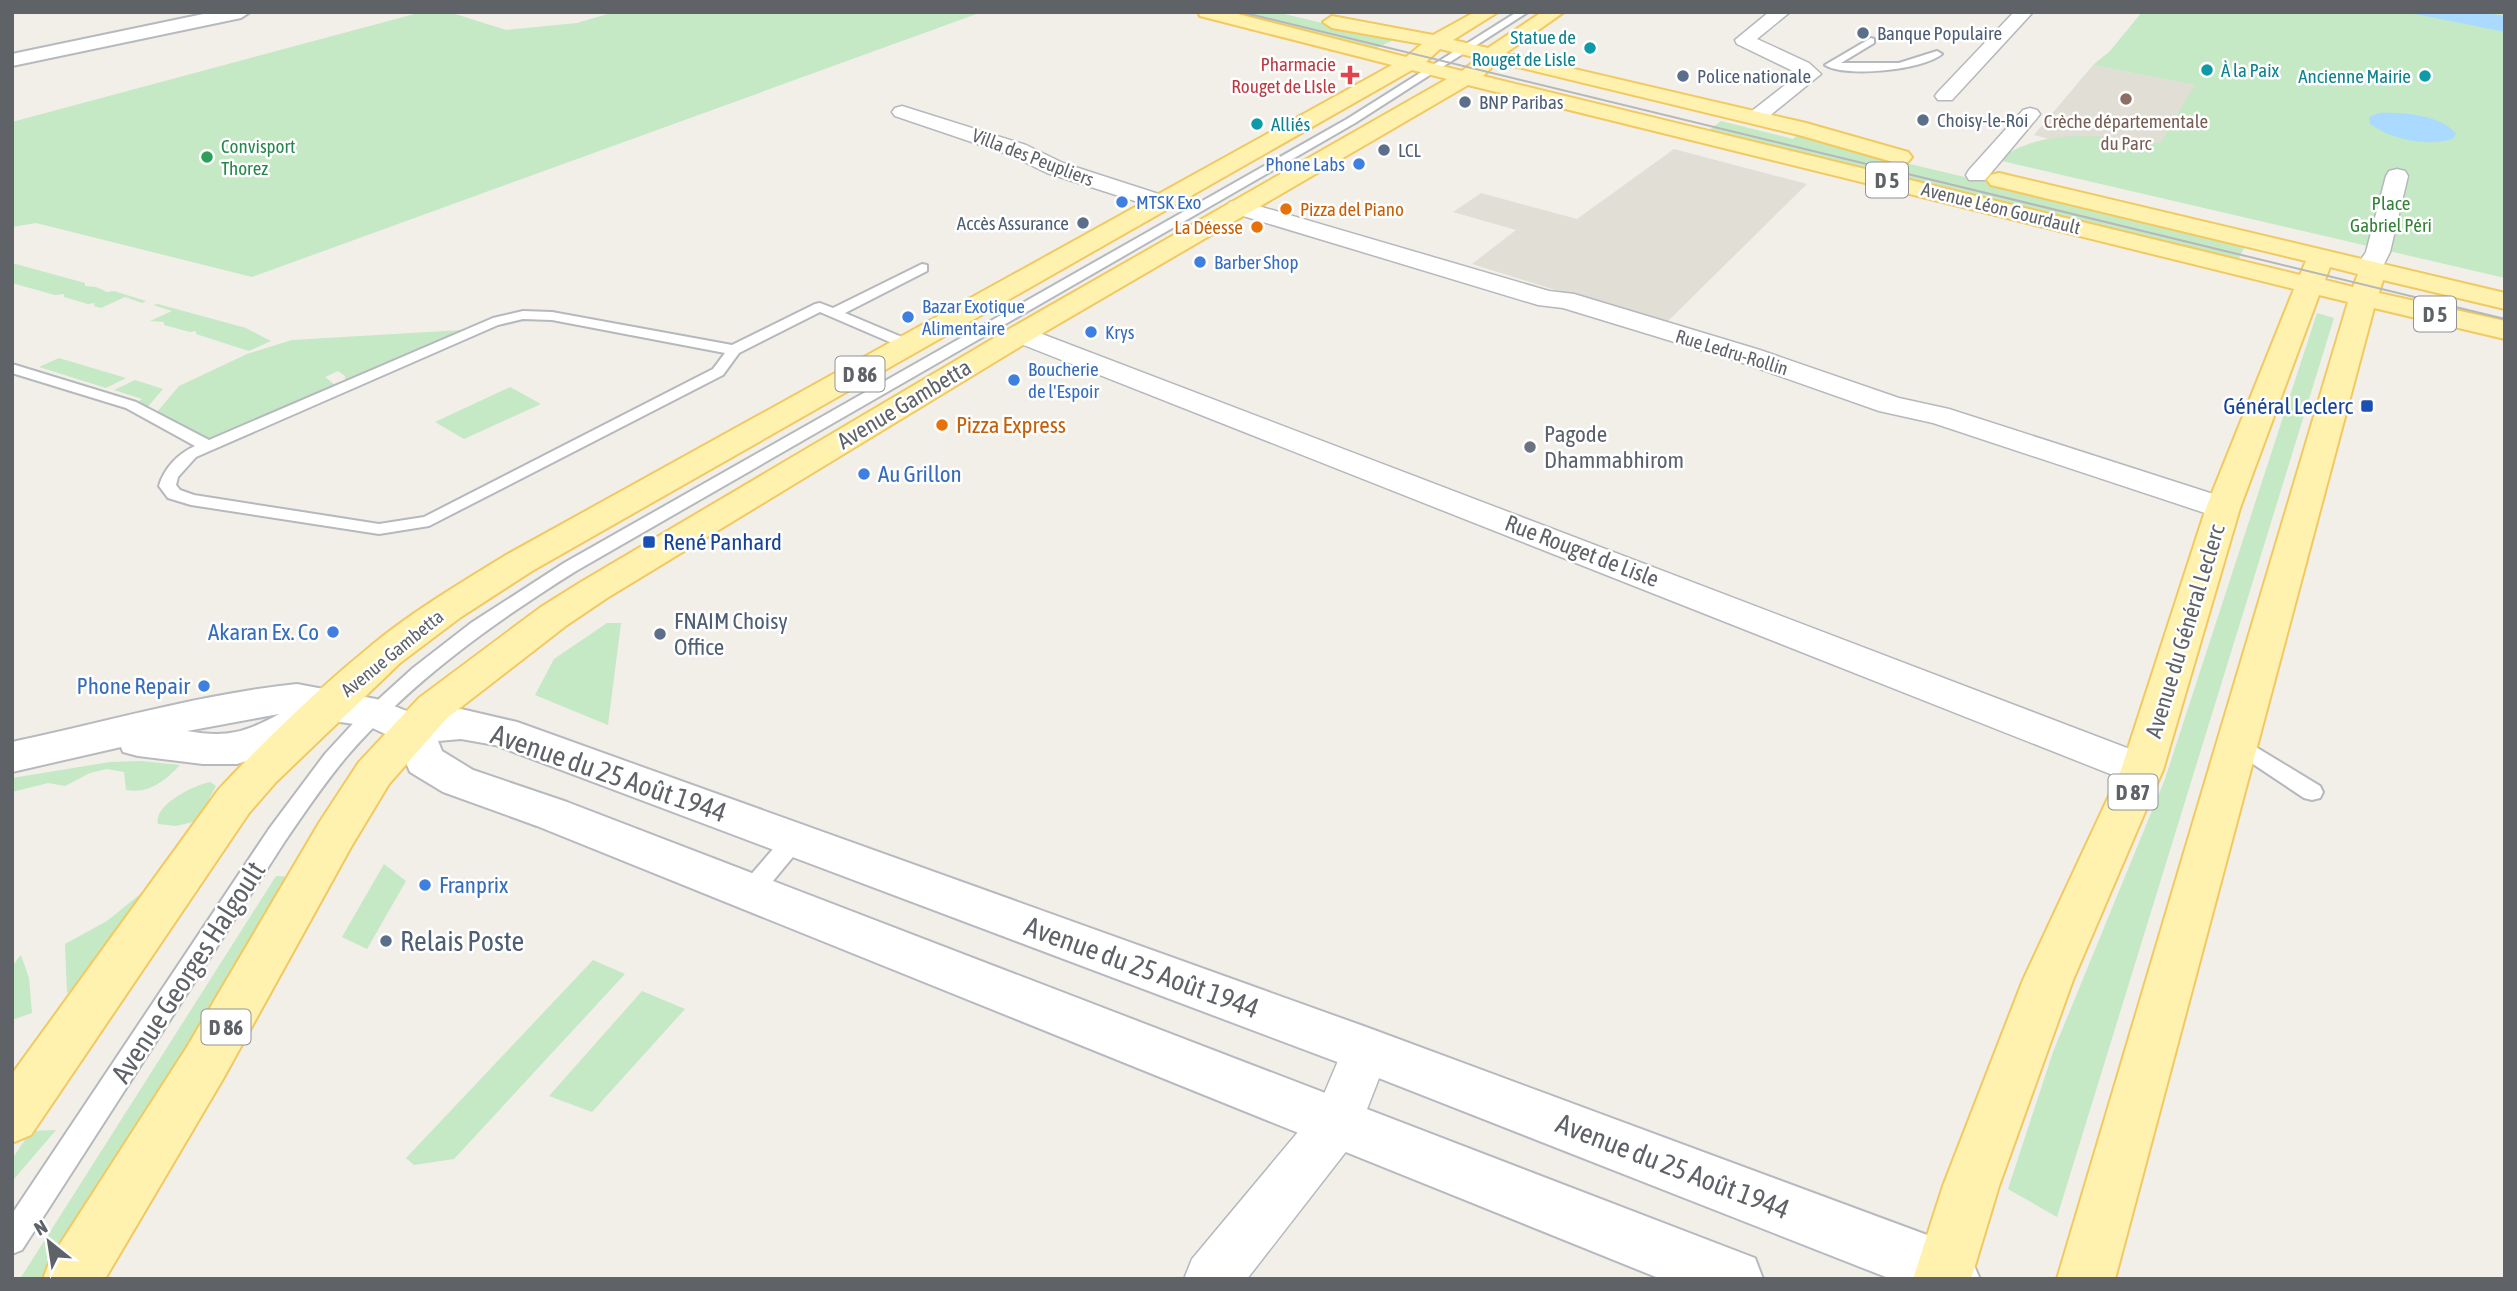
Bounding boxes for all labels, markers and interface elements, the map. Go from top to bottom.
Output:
place label: Banque Populaire [1877,22,2002,44]
marker: Banque Populaire [1855,25,1871,41]
place label: Statue de Rouget de Lisle [1472,26,1576,70]
marker: Statue de Rouget de Lisle [1582,40,1598,56]
place label: Pharmacie Rouget de LIsle [1231,53,1336,97]
place label: À la Paix [2221,59,2280,81]
marker: À la Paix [2199,62,2215,78]
place label: Police nationale [1697,65,1811,87]
place label: Ancienne Mairie [2298,65,2411,87]
marker: Pharmacie Rouget de LIsle [1342,67,1358,83]
marker: Police nationale [1675,68,1691,84]
marker: Ancienne Mairie [2417,68,2433,84]
place label: BNP Paribas [1479,91,1564,113]
marker: Crèche départementale du Parc [2118,91,2134,107]
marker: BNP Paribas [1457,94,1473,110]
place label: Choisy-le-Roi [1937,109,2028,131]
place label: Crèche départementale du Parc [2044,110,2208,154]
marker: Choisy-le-Roi [1915,112,1931,128]
place label: Alliés [1271,113,1310,135]
marker: Alliés [1249,116,1265,132]
street label: Villa des Peupliers [969,124,1097,190]
place label: Convisport Thorez [221,135,295,179]
place label: LCL [1398,139,1422,161]
marker: LCL [1376,142,1392,158]
marker: Convisport Thorez [199,149,215,165]
place label: Phone Labs [1265,153,1345,175]
marker: Phone Labs [1351,156,1367,172]
road number: D 5 [1866,162,1908,198]
street label: Avenue Léon Gourdault [1919,178,2083,238]
place label: MTSK Exo [1136,191,1202,213]
park label: Place Gabriel Péri [2350,192,2432,236]
marker: MTSK Exo [1114,194,1130,210]
place label: Pizza del Piano [1300,198,1404,220]
marker: Pizza del Piano [1278,201,1294,217]
place label: Accès Assurance [957,212,1069,234]
marker: Accès Assurance [1075,215,1091,231]
place label: La Déesse [1174,216,1243,238]
marker: La Déesse [1249,219,1265,235]
place label: Barber Shop [1214,251,1298,273]
marker: Barber Shop [1192,254,1208,270]
place label: Bazar Exotique Alimentaire [922,295,1025,339]
road number: D 5 [2414,296,2456,332]
marker: Bazar Exotique Alimentaire [900,309,916,325]
place label: Krys [1105,321,1135,343]
marker: Krys [1083,324,1099,340]
street label: Rue Ledru-Rollin [1673,324,1791,380]
street label: Avenue Gambetta [832,354,976,454]
road number: D 86 [836,356,884,392]
place label: Boucherie de l'Espoir [1028,358,1099,402]
marker: Boucherie de l'Espoir [1006,372,1022,388]
place label: Général Leclerc [2223,393,2353,419]
marker: Général Leclerc [2359,398,2375,414]
place label: Pizza Express [956,412,1066,438]
marker: Pizza Express [934,417,950,433]
place label: Pagode Dhammabhirom [1544,421,1684,473]
marker: Pagode Dhammabhirom [1522,439,1538,455]
place label: Au Grillon [878,461,962,487]
marker: Au Grillon [856,466,872,482]
street label: Rue Rouget de Lisle [1502,510,1662,592]
street label: Avenue du Général Leclerc [2140,521,2230,741]
place label: René Panhard [663,529,782,555]
marker: René Panhard [641,534,657,550]
street label: Avenue Gambetta [336,605,448,701]
place label: FNAIM Choisy Office [674,608,788,660]
place label: Akaran Ex. Co [208,619,319,645]
marker: Akaran Ex. Co [325,624,341,640]
marker: FNAIM Choisy Office [652,626,668,642]
place label: Phone Repair [76,673,191,699]
marker: Phone Repair [196,678,212,694]
street label: Avenue du 25 Août 1944 [487,718,731,828]
road number: D 87 [2108,774,2158,810]
street label: Avenue Georges Halgoult [105,855,271,1089]
place label: Franprix [439,872,508,898]
marker: Franprix [417,877,433,893]
street label: Avenue du 25 Août 1944 [1020,910,1264,1024]
place label: Relais Poste [400,925,524,957]
marker: Relais Poste [378,933,394,949]
road number: D 86 [202,1010,250,1044]
street label: Avenue du 25 Août 1944 [1552,1107,1794,1225]
north arrow [14,1207,84,1277]
text: N [30,1215,51,1240]

